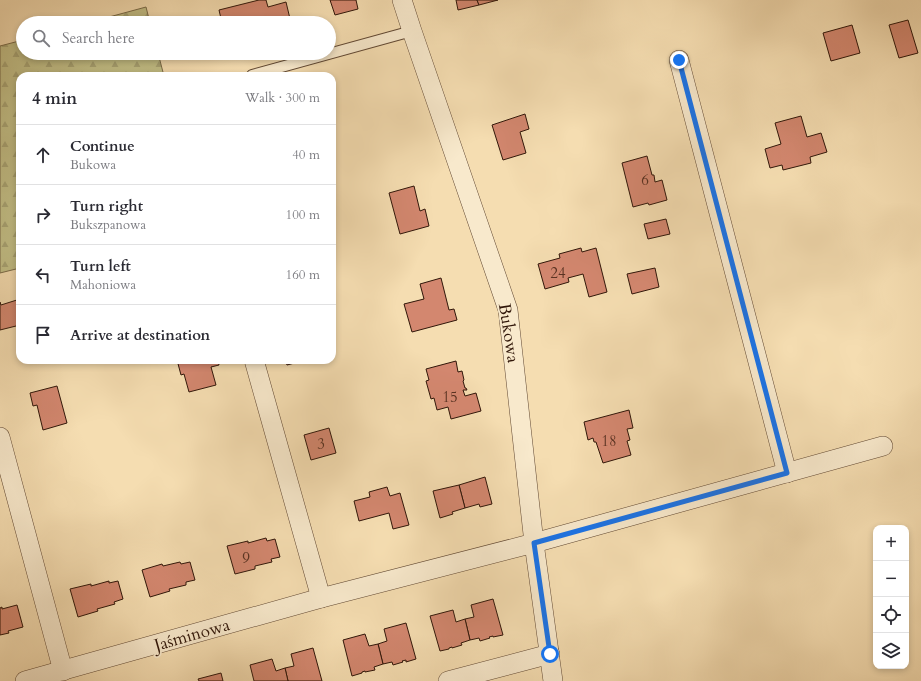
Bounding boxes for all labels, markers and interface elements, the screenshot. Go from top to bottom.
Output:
search box [16,16,336,60]
icon: search [30,27,52,49]
text: Search here [62,28,135,48]
route end [670,51,688,69]
text: 4 min [32,87,77,110]
text: Walk · 300 m [245,89,320,107]
text: Continue [70,136,135,156]
icon: ahead [32,144,54,166]
text: 40 m [292,146,320,164]
text: Bukowa [70,156,116,174]
house number: 6 [641,170,649,190]
text: Turn right [70,196,143,216]
icon: right [32,204,54,226]
text: 100 m [286,206,320,224]
text: Bukszpanowa [70,216,146,234]
text: Turn left [70,256,131,276]
house number: 24 [550,263,566,283]
icon: left [32,264,54,286]
text: 160 m [286,266,320,284]
text: Mahoniowa [70,276,136,294]
street label: Bukowa [493,301,525,365]
icon: arrive [32,324,54,346]
text: Arrive at destination [70,325,210,345]
house number: 15 [442,387,458,407]
house number: 18 [601,431,617,451]
house number: 3 [317,434,325,454]
map controls [873,525,909,669]
button: + [873,525,909,561]
house number: 9 [242,548,250,568]
button: − [873,561,909,597]
button: locate [873,597,909,633]
street label: Jaśminowa [149,613,233,658]
button: layers [873,633,909,669]
route start [541,645,559,663]

